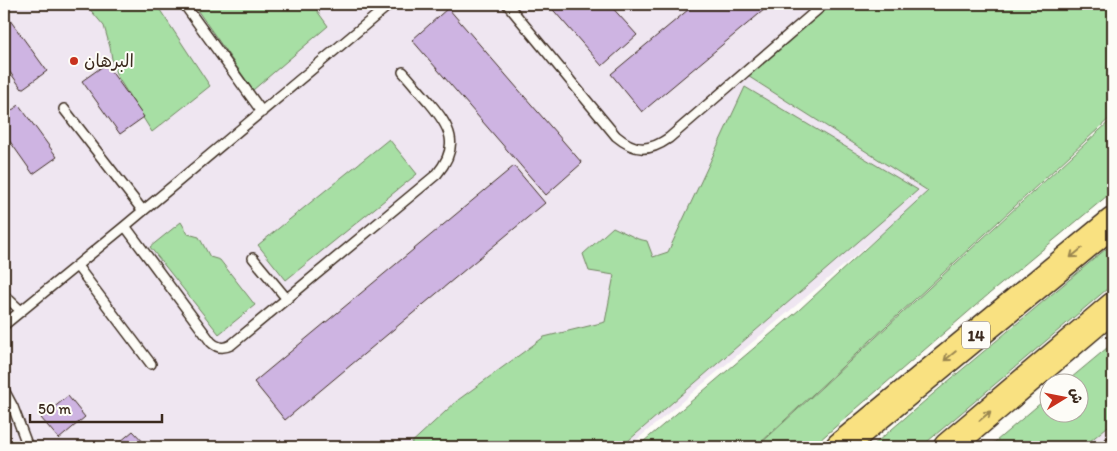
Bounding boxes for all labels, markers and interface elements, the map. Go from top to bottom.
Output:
place label: البرهان [84,50,134,72]
marker: البرهان [68,55,80,67]
one-way arrow [1069,248,1082,259]
road number: 14 [962,322,990,348]
one-way arrow [944,351,957,362]
north arrow [1040,374,1090,424]
text: ش [1067,387,1086,405]
scale bar [30,391,162,423]
text: 50 m [38,400,71,418]
one-way arrow [978,410,991,421]

